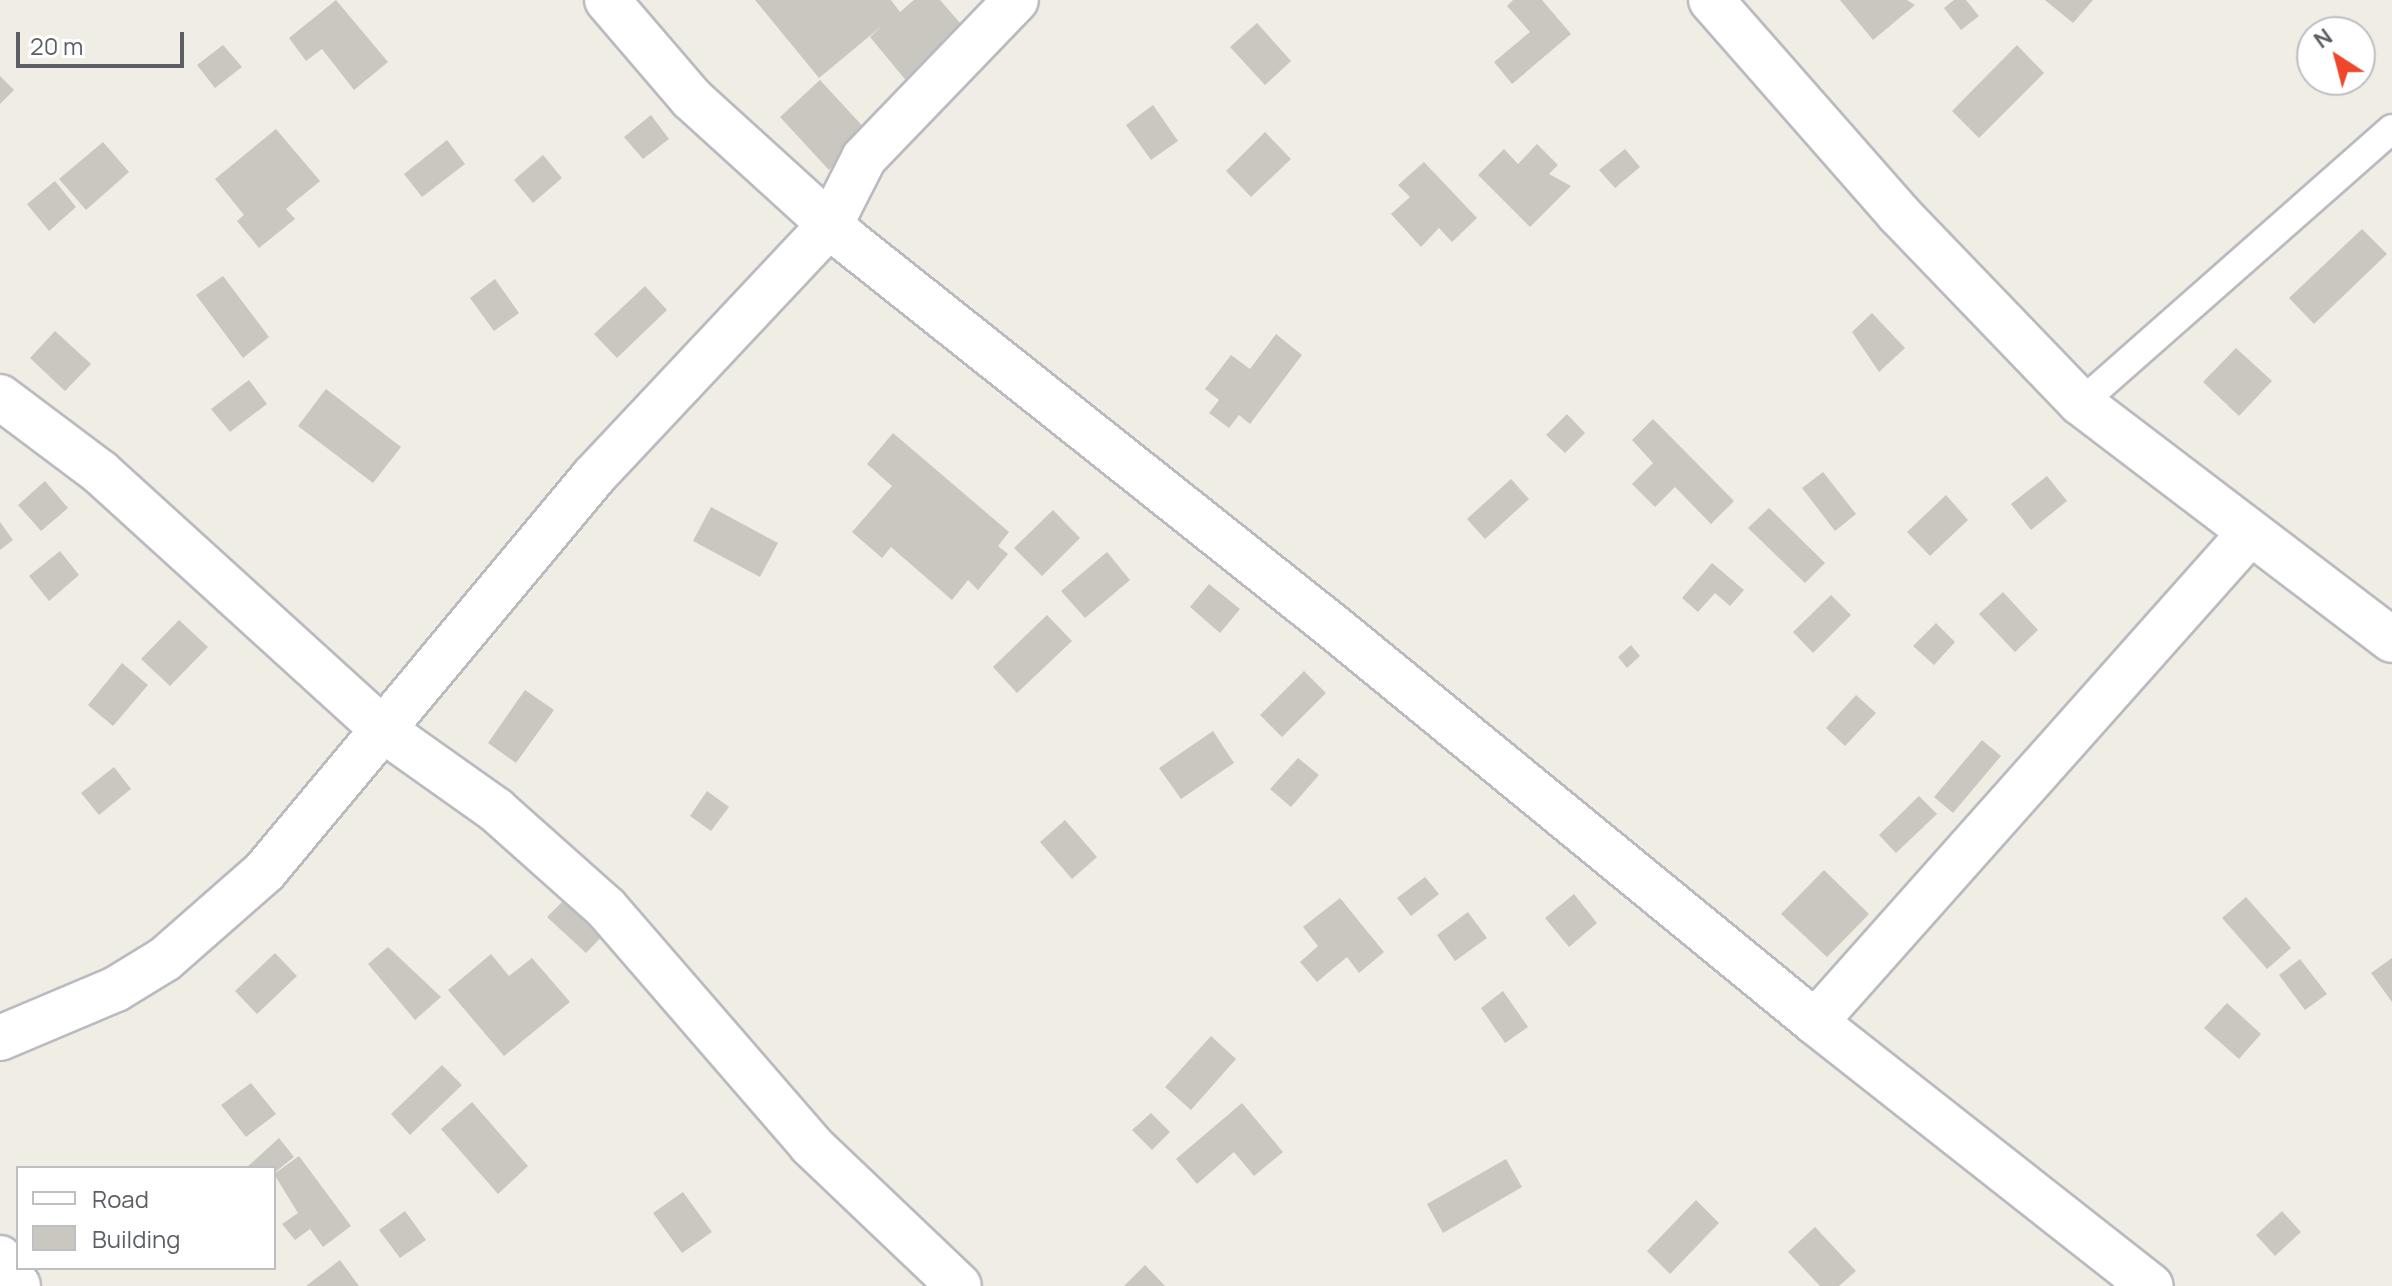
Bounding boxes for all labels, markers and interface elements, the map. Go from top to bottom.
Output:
scale bar [20,16,188,66]
north arrow [2296,16,2376,96]
text: N [2308,21,2338,55]
text: 20 m [30,29,83,62]
legend [16,1166,276,1270]
text: Road [92,1182,149,1215]
text: Building [92,1222,180,1255]

